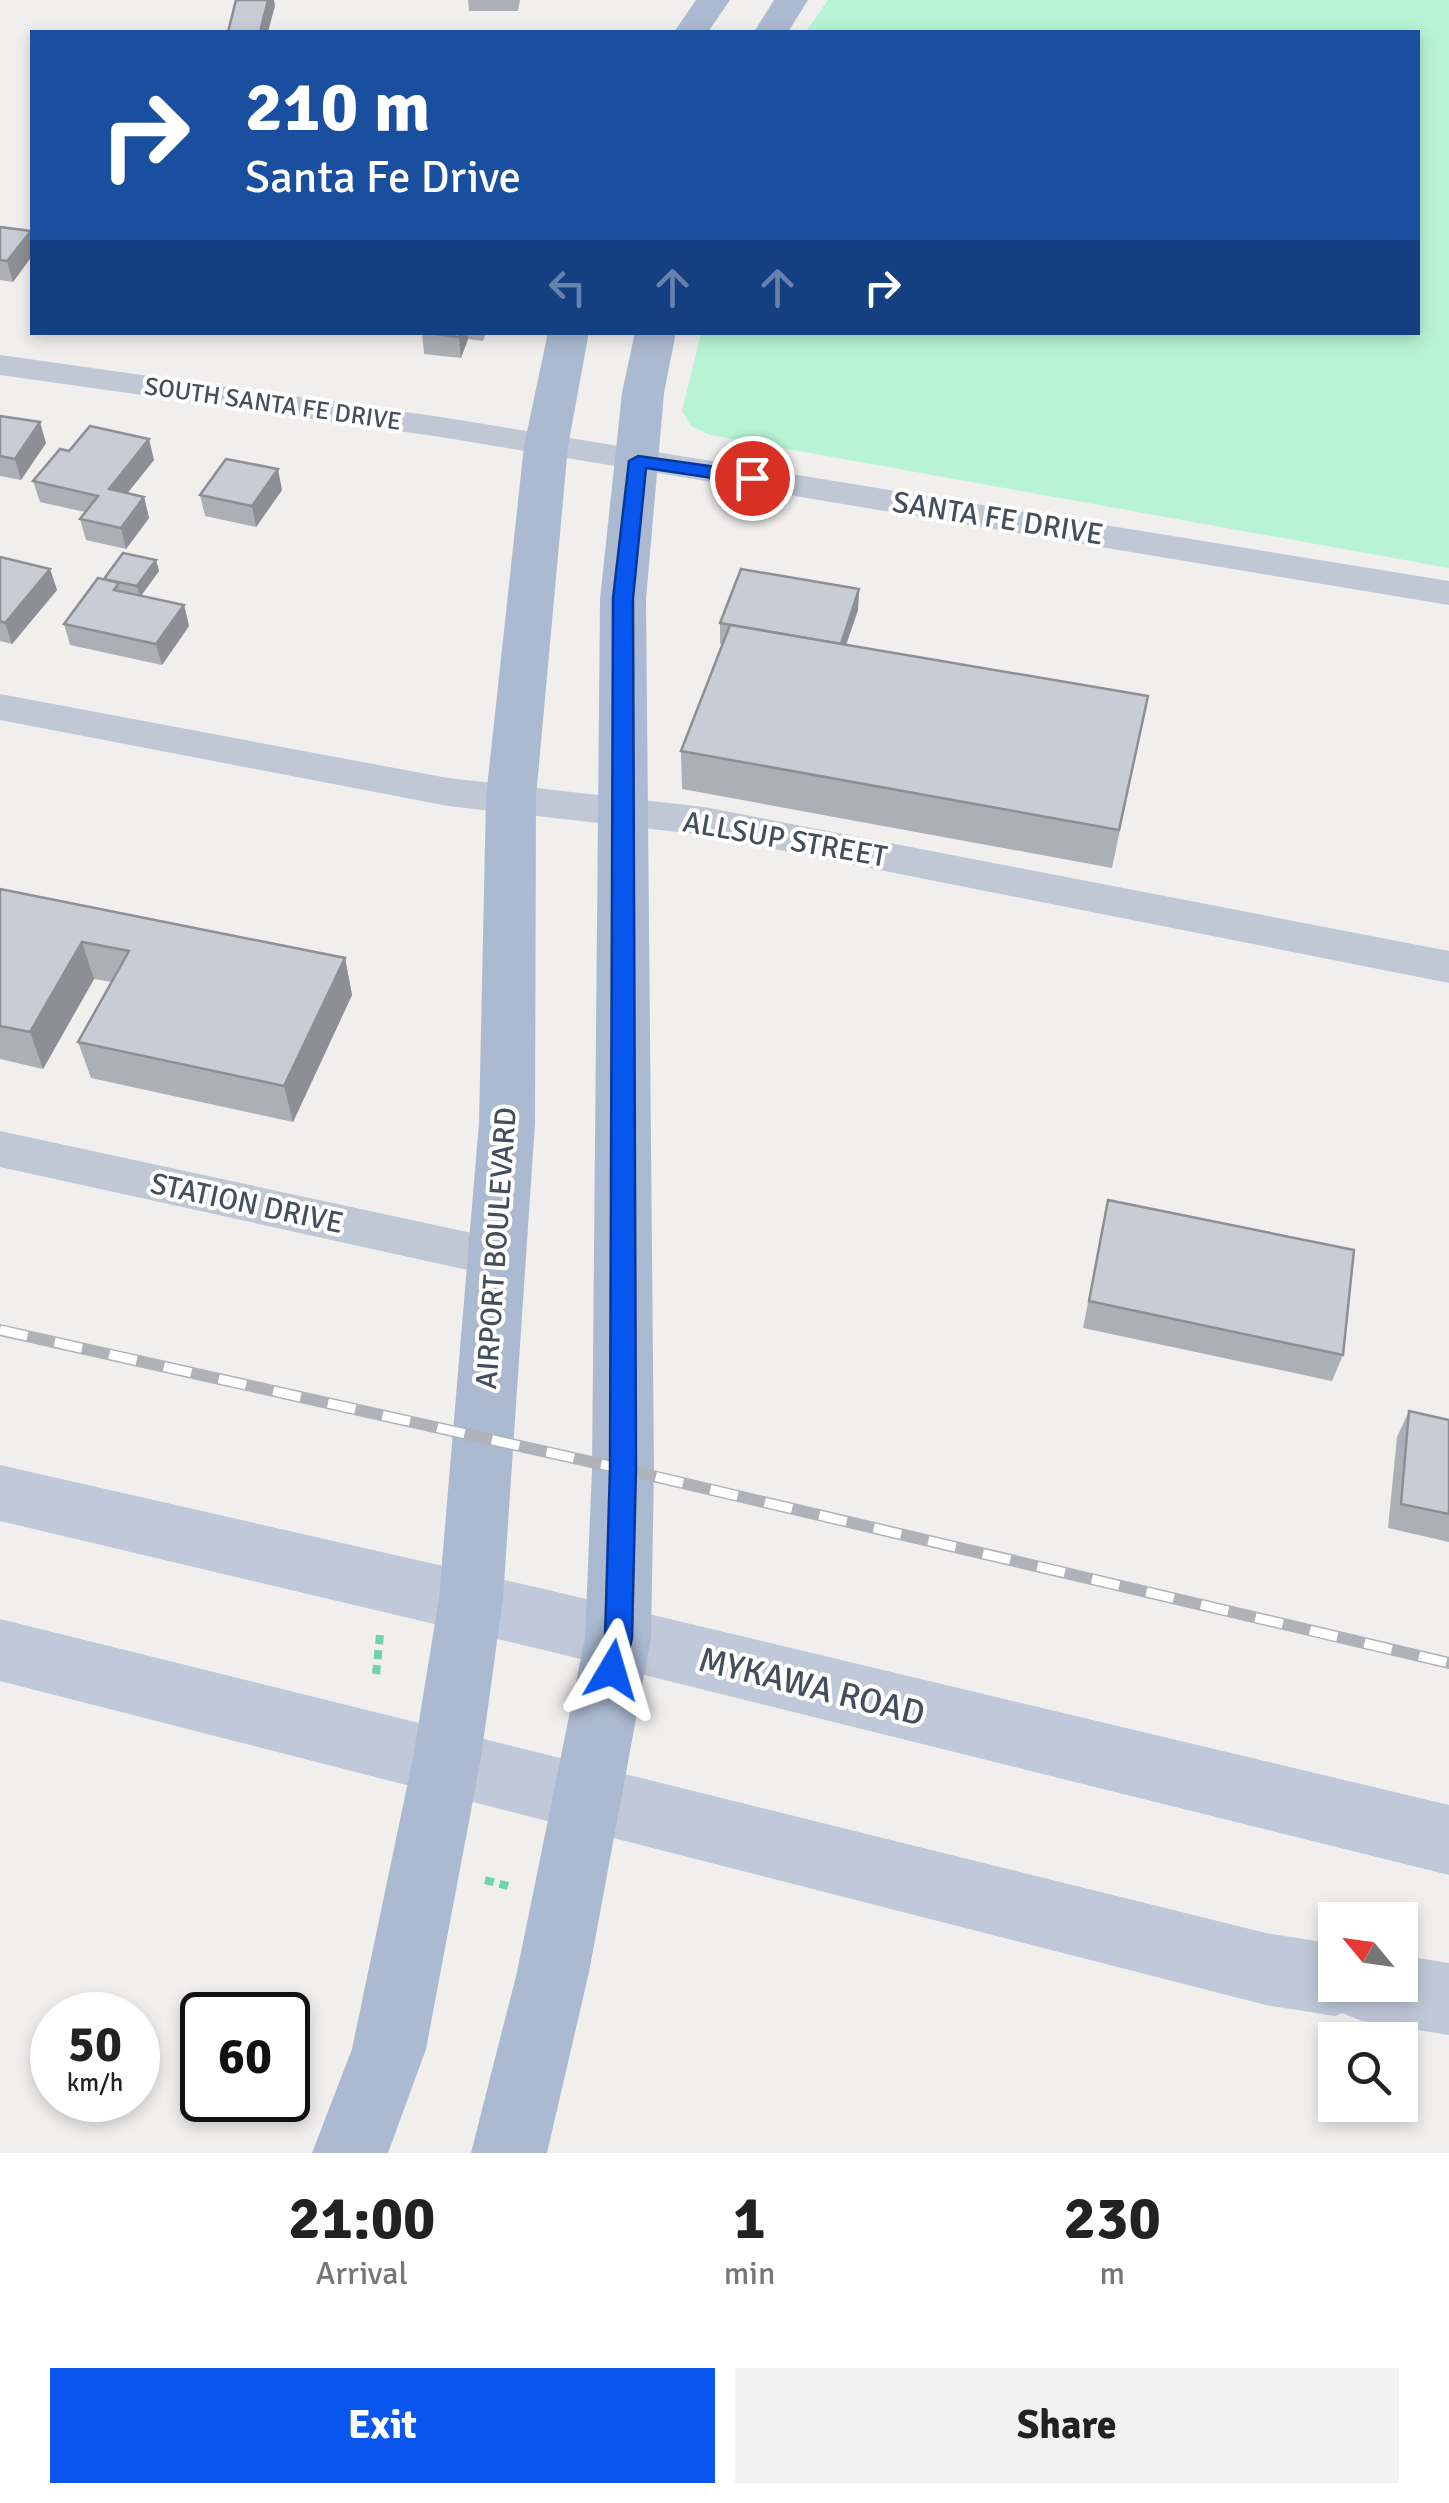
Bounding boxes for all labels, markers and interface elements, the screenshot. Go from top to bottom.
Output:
text: 210 m [245,64,430,150]
icon: right [80,70,210,200]
text: Santa Fe Drive [245,150,521,205]
icon: left [540,260,595,315]
icon: ahead [645,260,700,315]
icon: ahead [750,260,805,315]
icon: right [855,260,910,315]
street label: SOUTH SANTA FE DRIVE [142,370,403,437]
pin [710,436,795,521]
icon: arrive [725,451,780,506]
street label: SANTA FE DRIVE [890,484,1106,553]
street label: ALLSUP STREET [680,803,890,876]
street label: AIRPORT BOULEVARD [468,1106,525,1390]
street label: STATION DRIVE [147,1165,347,1242]
position arrow [560,1618,664,1722]
street label: MYKAWA ROAD [694,1638,929,1735]
north arrow [1318,1902,1418,2002]
map controls [1318,1902,1418,2122]
speed limit sign: 60 [180,1992,310,2122]
text: 50 [68,2014,122,2076]
button: search [1318,2022,1418,2122]
text: km/h [67,2067,123,2098]
text: 21:00 [288,2182,436,2256]
text: 1 [733,2182,766,2256]
text: 230 [1064,2182,1161,2256]
text: Arrival [316,2254,408,2293]
text: min [724,2254,775,2293]
text: m [1099,2254,1125,2293]
button: Exit [50,2368,715,2483]
button: Share [735,2368,1399,2483]

